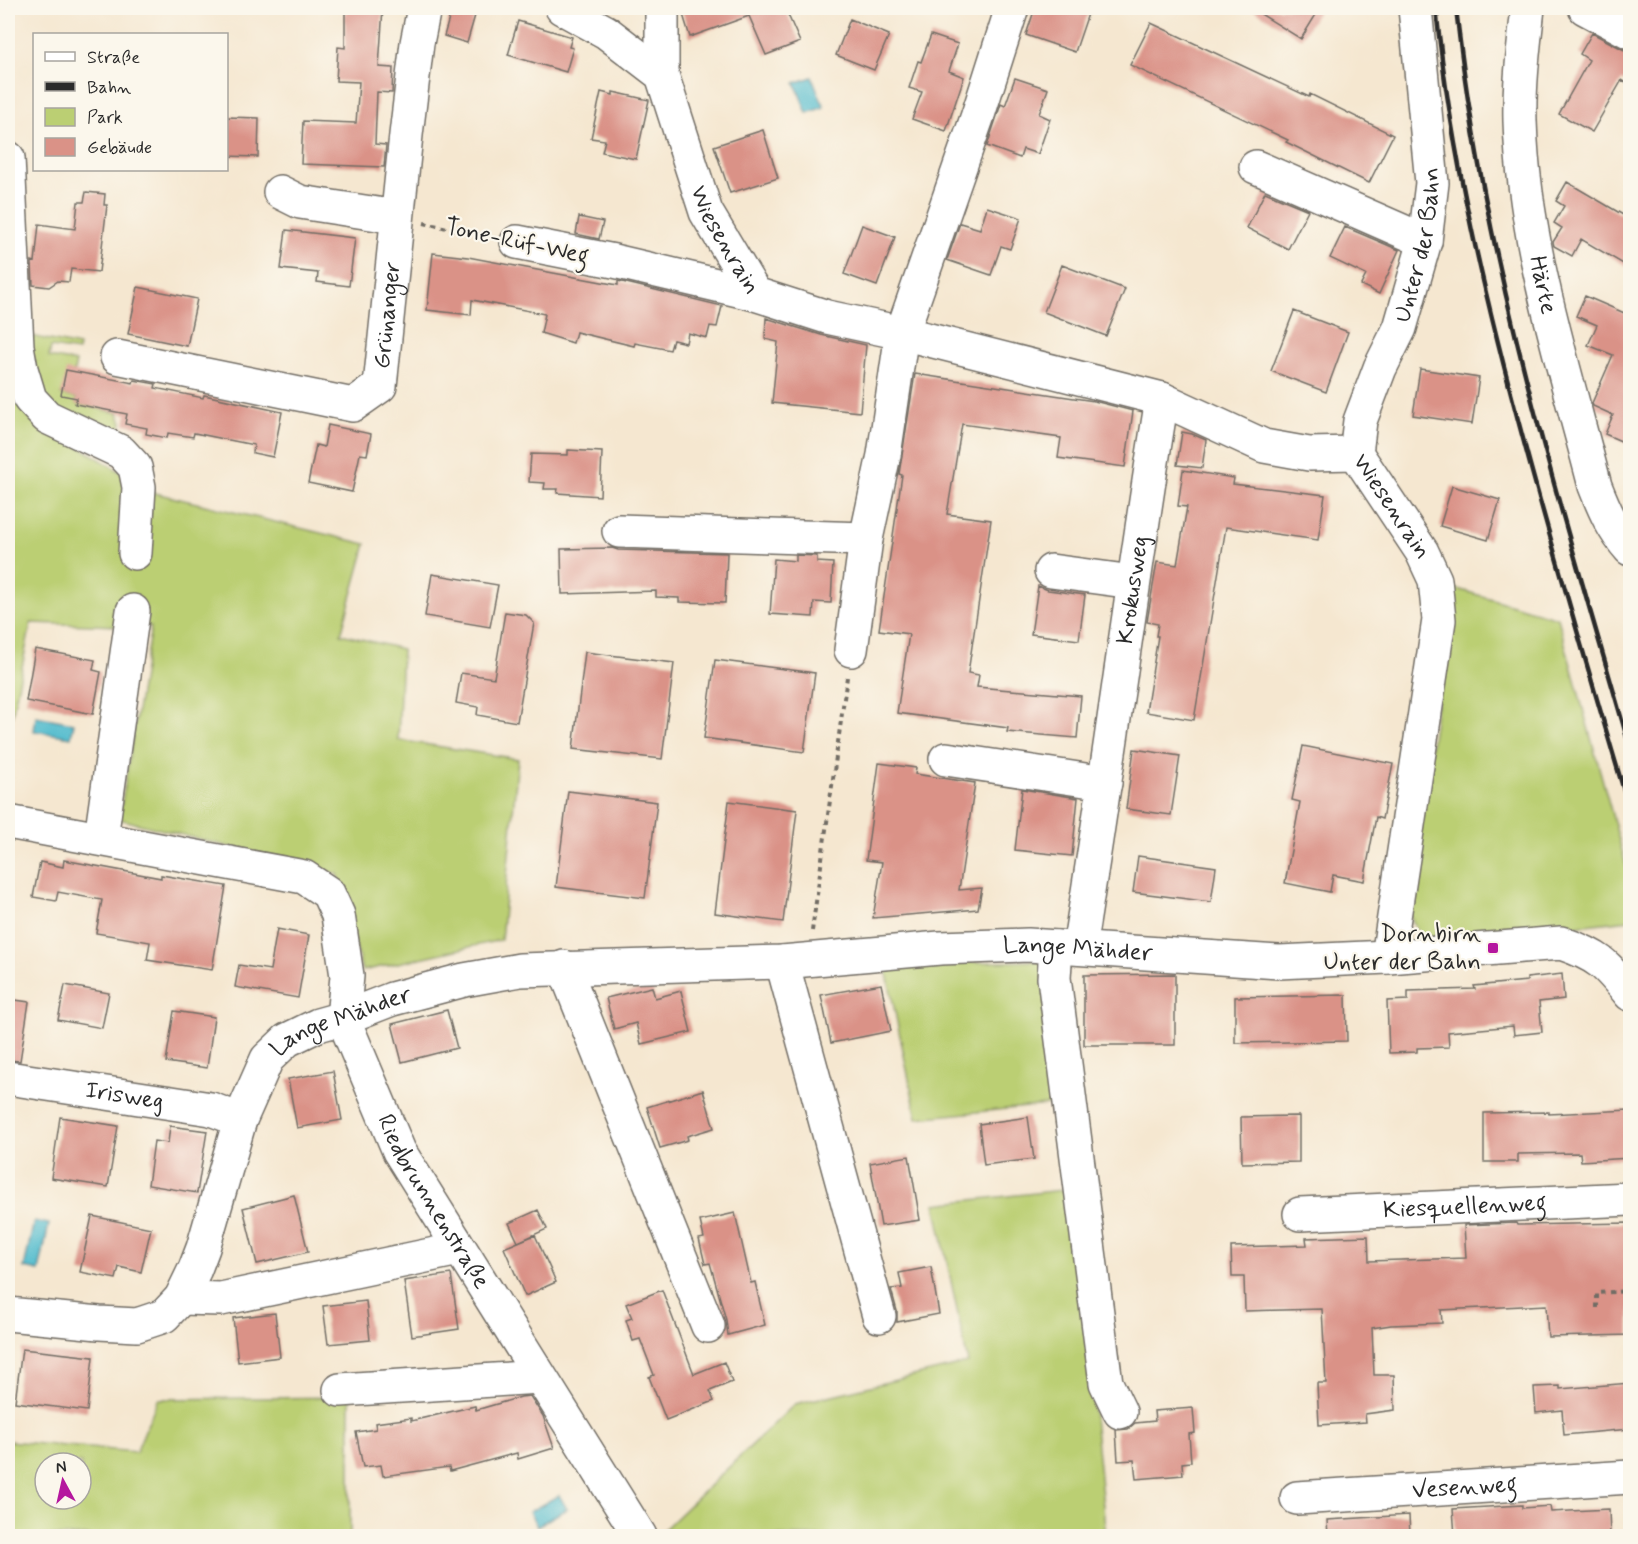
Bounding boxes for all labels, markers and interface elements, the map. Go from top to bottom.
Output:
legend [33,33,228,171]
text: Straße [87,46,140,70]
text: Bahn [87,76,131,100]
text: Park [87,106,123,130]
text: Gebäude [87,136,152,160]
street label: Unter der Bahn [1387,166,1448,326]
street label: Wiesenrain [683,182,767,300]
street label: Tone-Rüf-Weg [441,212,592,275]
street label: Härte [1521,253,1565,317]
street label: Grünanger [366,260,408,370]
street label: Wiesenrain [1345,448,1438,565]
street label: Krokusweg [1109,534,1156,646]
place label: Dornbirn Unter der Bahn [1323,919,1481,978]
street label: Lange Mähder [1002,929,1155,969]
marker: Dornbirn Unter der Bahn [1486,941,1500,955]
street label: Lange Mähder [263,979,415,1064]
street label: Irisweg [83,1075,166,1117]
street label: Riedbrunnenstraße [370,1110,497,1295]
street label: Kiesquellenweg [1382,1187,1548,1226]
north arrow [33,1451,93,1511]
text: N [54,1456,68,1479]
street label: Vesenweg [1411,1469,1518,1506]

